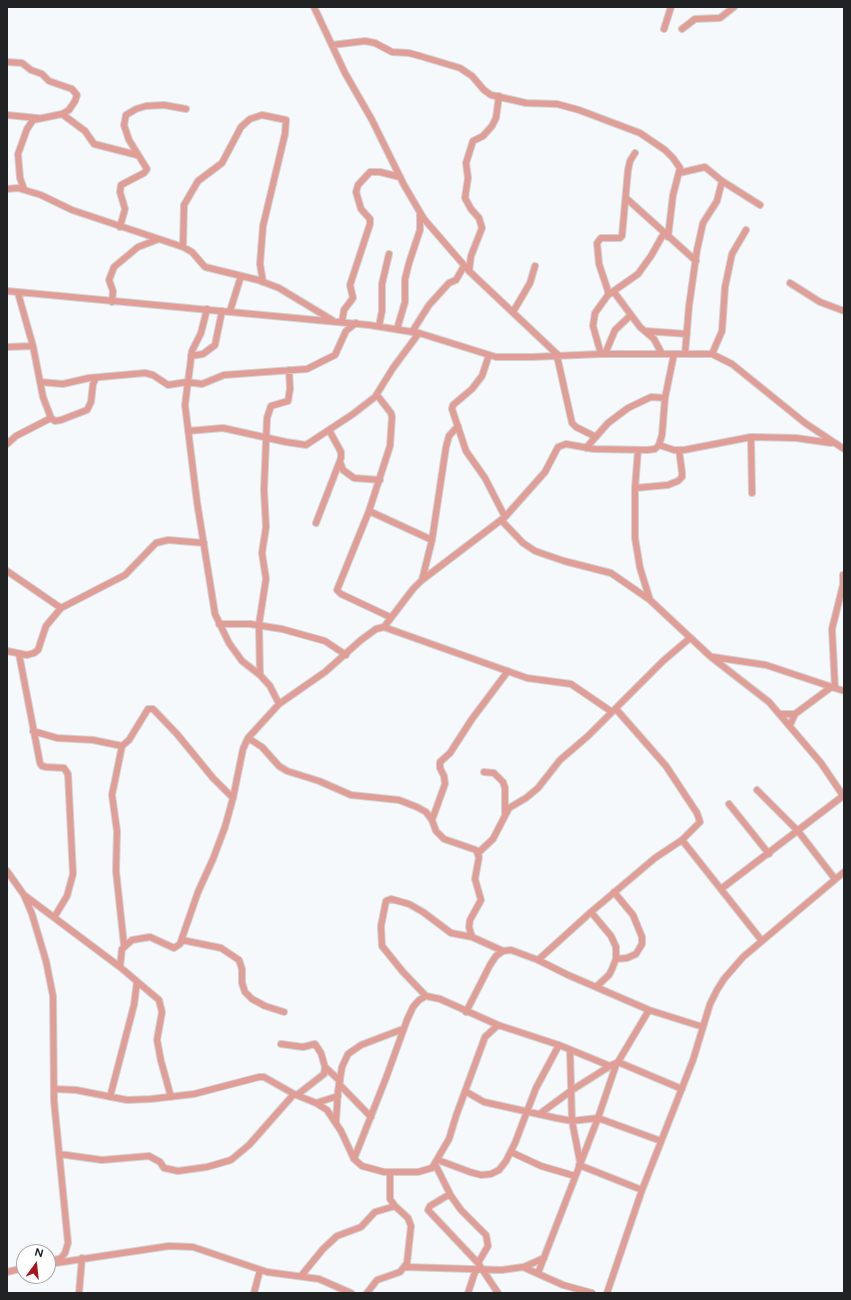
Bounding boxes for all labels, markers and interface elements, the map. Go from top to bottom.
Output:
north arrow [16,1244,56,1284]
text: N [33,1246,45,1260]

